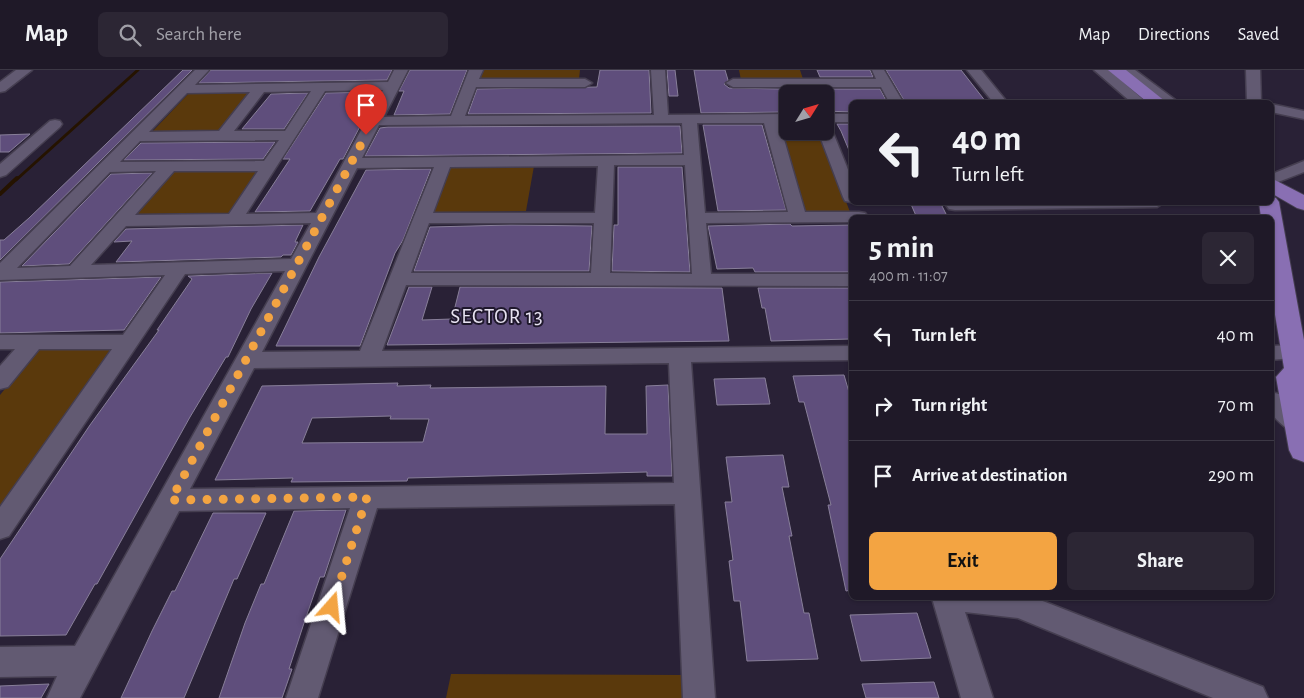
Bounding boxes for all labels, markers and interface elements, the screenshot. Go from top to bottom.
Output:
search box [98,12,448,57]
icon: search [116,21,144,49]
text: Map [25,22,68,46]
text: Search here [156,25,242,44]
text: Map [1079,26,1110,44]
text: Directions [1138,26,1210,44]
text: Saved [1238,26,1279,44]
pin [345,84,387,135]
north arrow [779,85,834,140]
map controls [779,85,834,140]
icon: arrive [352,91,380,119]
icon: left [869,120,934,185]
text: 40 m [952,122,1021,157]
text: Turn left [952,163,1024,185]
button: close [1202,232,1254,284]
text: 5 min [869,233,934,263]
text: 400 m · 11:07 [869,268,948,284]
district label: SECTOR 13 [450,306,544,327]
icon: left [869,322,897,350]
text: Turn left [912,326,976,345]
text: 40 m [1216,326,1254,345]
icon: right [869,392,897,420]
text: Turn right [912,396,987,415]
text: 70 m [1218,396,1254,415]
icon: arrive [869,462,897,490]
text: Arrive at destination [912,466,1068,485]
text: 290 m [1208,466,1254,485]
button: Exit [869,532,1057,590]
button: Share [1067,532,1254,590]
position arrow [305,580,357,632]

